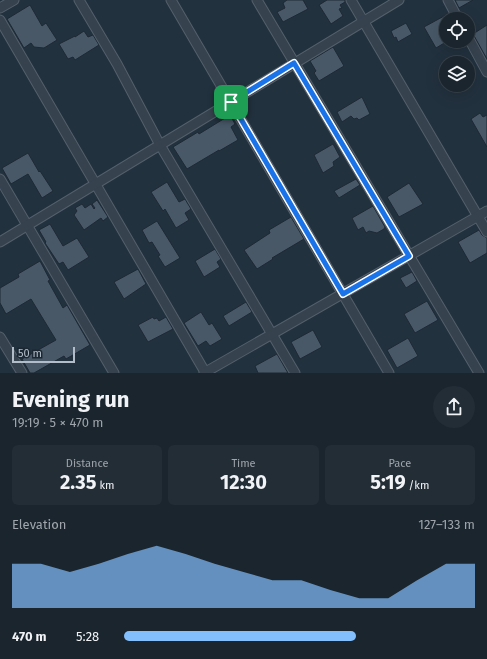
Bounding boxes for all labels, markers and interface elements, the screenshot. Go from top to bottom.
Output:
map controls [439,12,475,92]
button: locate [439,12,475,48]
button: layers [439,56,475,92]
pin [214,85,248,119]
icon: arrive [220,91,242,113]
scale bar [12,345,75,364]
text: 50 m [18,347,42,360]
text: Evening run [12,386,129,413]
button: share [433,386,475,428]
text: 19:19 · 5 × 470 m [12,415,103,430]
text: Distance [66,457,109,470]
text: Time [231,457,256,470]
text: Pace [388,457,411,470]
text: 2.35 [60,470,96,494]
text: 12:30 [220,470,267,494]
text: 5:19 [370,470,406,494]
text: km [96,479,114,492]
text: /km [406,479,429,492]
text: Elevation [12,517,66,532]
text: 127–133 m [418,517,475,532]
text: 470 m [12,629,47,644]
text: 5:28 [76,629,99,644]

